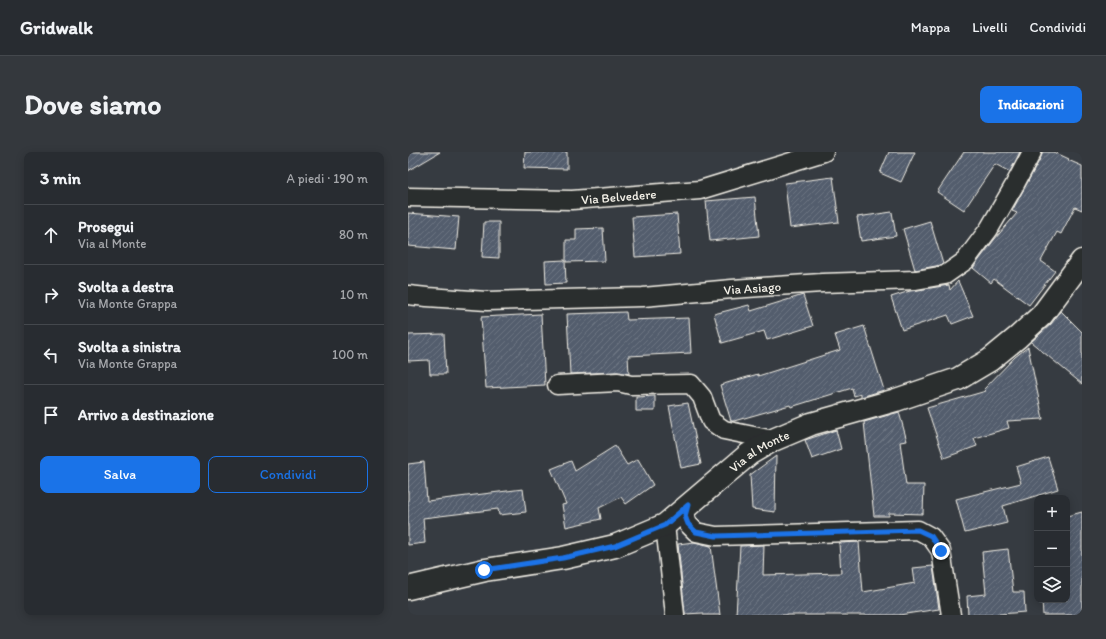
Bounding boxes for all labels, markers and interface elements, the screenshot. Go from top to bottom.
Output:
text: Gridwalk [20,16,93,39]
text: Mappa [911,19,950,36]
text: Livelli [972,19,1007,36]
text: Condividi [1029,19,1086,36]
button: Indicazioni [980,86,1082,123]
text: Dove siamo [24,87,161,121]
text: 3 min [40,168,81,188]
text: A piedi · 190 m [286,171,368,186]
street label: Via Belvedere [581,186,657,207]
text: Prosegui [78,218,134,236]
icon: ahead [40,224,62,246]
text: 80 m [339,227,368,242]
text: Via al Monte [78,236,147,251]
text: Svolta a destra [78,278,174,296]
street label: Via Asiago [723,278,782,297]
icon: right [40,284,62,306]
text: 10 m [340,287,368,302]
text: Via Monte Grappa [78,296,177,311]
text: Svolta a sinistra [78,338,181,356]
icon: left [40,344,62,366]
text: 100 m [332,347,368,362]
text: Via Monte Grappa [78,356,177,371]
icon: arrive [40,404,62,426]
text: Arrivo a destinazione [78,406,214,424]
street label: Via al Monte [726,427,792,475]
button: Salva [40,456,200,493]
button: Condividi [208,456,368,493]
map controls [1034,495,1070,603]
button: + [1034,495,1070,531]
button: − [1034,531,1070,567]
route end [932,542,950,560]
route start [475,561,493,579]
button: layers [1034,567,1070,603]

